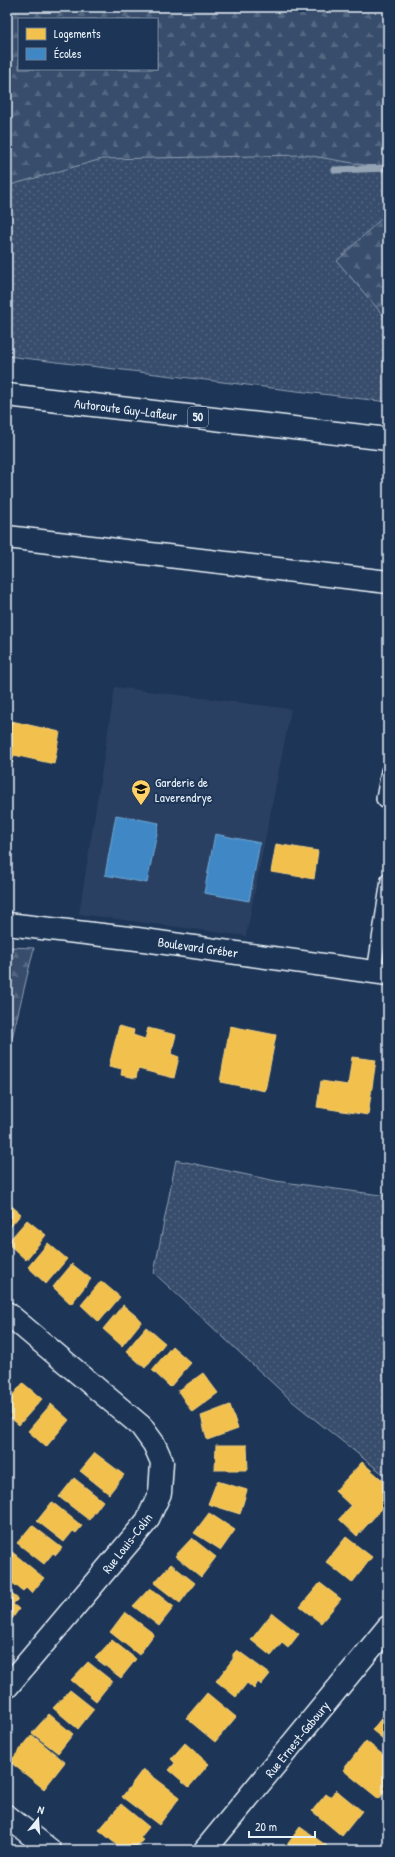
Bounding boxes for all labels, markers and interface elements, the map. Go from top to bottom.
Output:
legend [18,18,158,70]
text: Logements [54,25,101,42]
text: Écoles [54,45,82,62]
street label: Autoroute Guy-Lafleur [74,394,178,424]
road number: 50 [188,407,208,427]
place label: Garderie de Laverendrye [155,773,212,806]
school or university icon: Garderie de Laverendrye [130,778,152,806]
street label: Boulevard Gréber [157,932,239,962]
street label: Rue Louis-Colin [98,1509,156,1577]
street label: Rue Ernest-Gaboury [261,1697,334,1781]
north arrow [18,1799,58,1839]
text: N [36,1802,46,1817]
scale bar [249,1813,315,1839]
text: 20 m [255,1818,277,1835]

